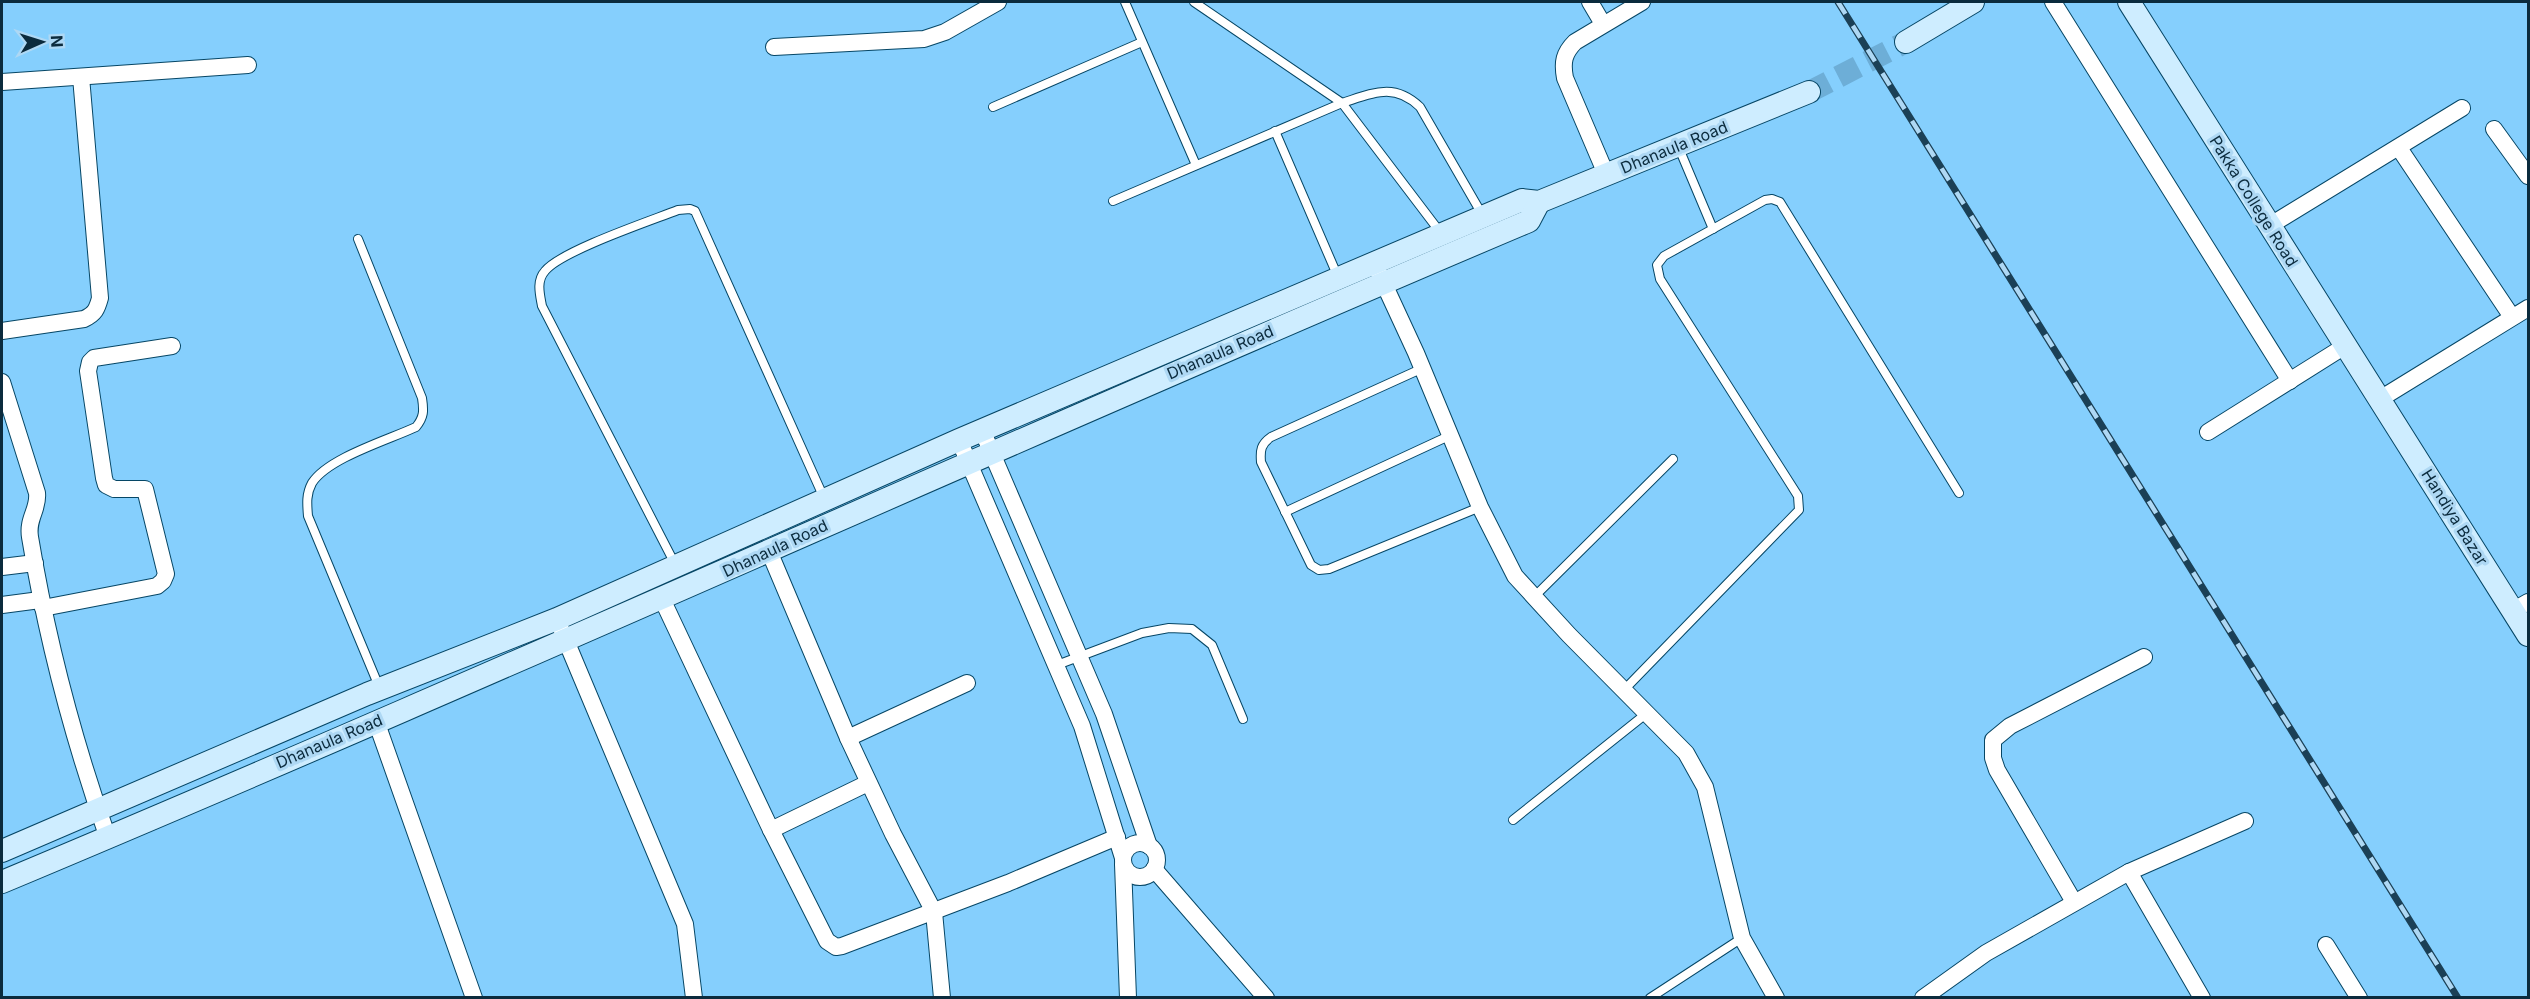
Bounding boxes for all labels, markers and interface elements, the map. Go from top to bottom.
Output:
north arrow [12,12,72,72]
text: N [47,35,67,48]
street label: Dhanaula Road [1617,116,1731,178]
street label: Pakka College Road [2206,132,2302,270]
street label: Dhanaula Road [1164,321,1276,383]
street label: Handiya Bazar [2417,465,2493,569]
street label: Dhanaula Road [719,515,831,581]
street label: Dhanaula Road [273,710,385,772]

